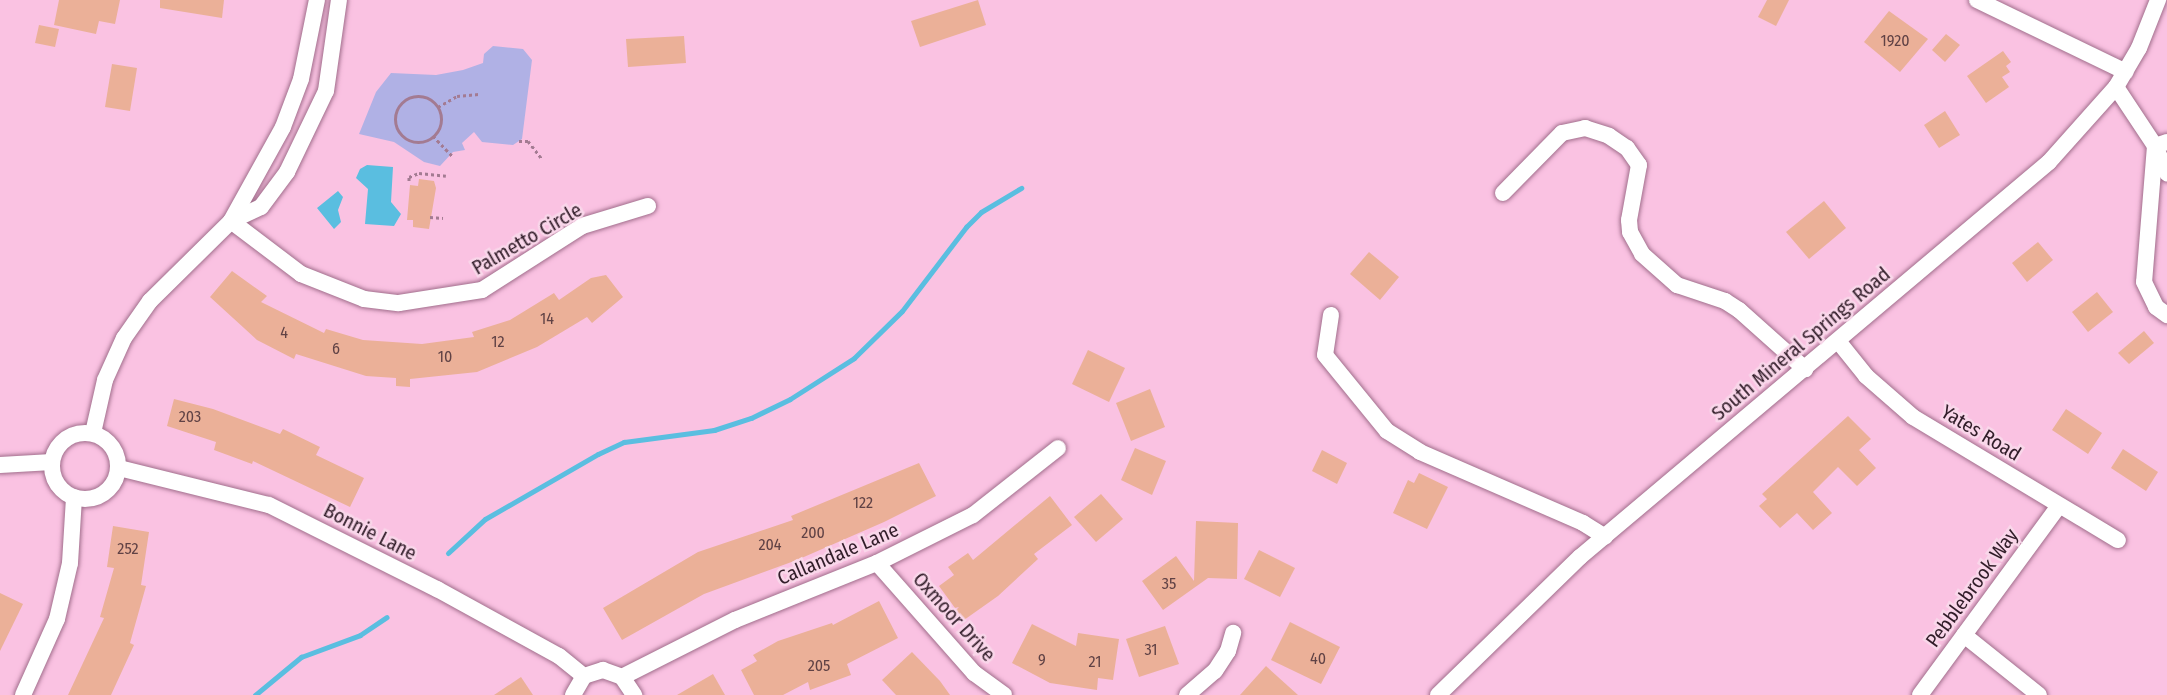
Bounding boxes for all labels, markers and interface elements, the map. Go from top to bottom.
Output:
house number: 1920 [1880,31,1910,51]
street label: Palmetto Circle [468,198,586,280]
street label: South Mineral Springs Road [1707,262,1895,426]
house number: 14 [540,309,554,329]
house number: 4 [280,323,288,343]
house number: 12 [491,332,505,352]
house number: 6 [332,339,340,359]
house number: 10 [438,347,452,367]
street label: Yates Road [1937,400,2025,466]
house number: 203 [179,407,201,427]
house number: 122 [853,493,873,513]
street label: Bonnie Lane [320,498,420,566]
street label: Callandale Lane [774,518,902,590]
house number: 200 [801,523,825,543]
street label: Pebblebrook Way [1921,524,2023,652]
house number: 204 [758,535,782,555]
house number: 252 [117,539,139,559]
street label: Oxmoor Drive [908,568,1000,666]
house number: 35 [1162,574,1176,594]
house number: 31 [1144,640,1158,660]
house number: 40 [1310,649,1326,669]
house number: 9 [1038,650,1046,670]
house number: 21 [1089,652,1101,672]
house number: 205 [808,656,830,676]

